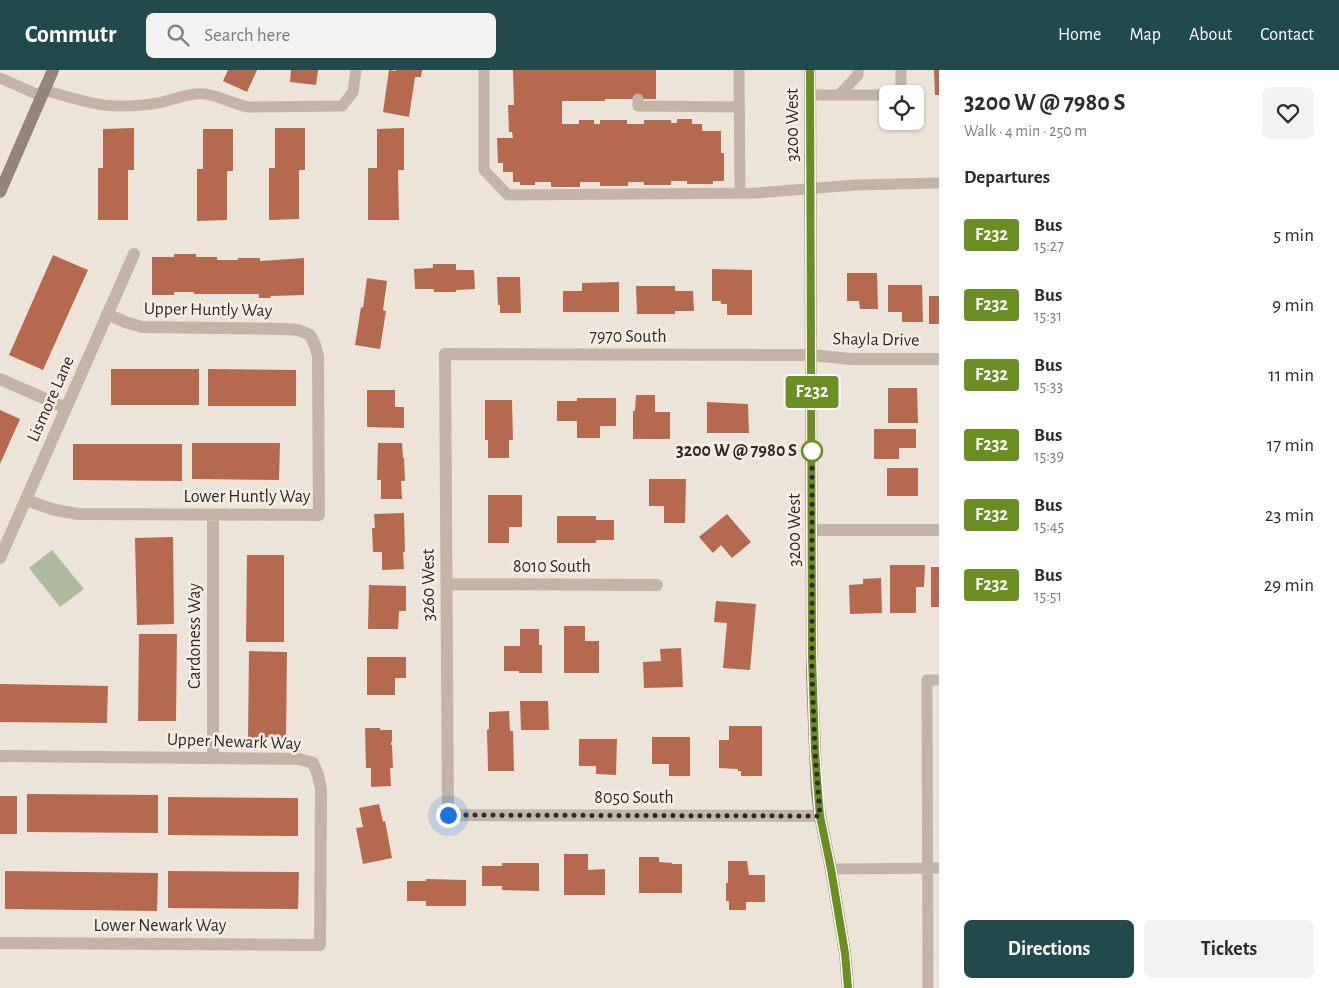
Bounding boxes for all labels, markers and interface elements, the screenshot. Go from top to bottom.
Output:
search box [146,13,496,58]
icon: search [164,21,192,49]
text: Commutr [25,23,116,47]
text: Search here [204,26,290,45]
text: Home [1058,26,1101,44]
text: Map [1129,26,1161,44]
text: About [1189,26,1232,44]
text: Contact [1260,26,1314,44]
map controls [879,85,924,130]
button: locate [879,85,924,130]
button: heart [1262,87,1314,139]
street label: 3200 West [784,88,802,162]
text: 3200 W @ 7980 S [964,91,1125,115]
text: Walk · 4 min · 250 m [964,123,1087,139]
text: Departures [964,168,1050,187]
text: Bus [1034,216,1062,235]
text: F232 [975,226,1008,244]
text: 5 min [1273,226,1314,245]
text: 15:27 [1034,238,1064,254]
text: Bus [1034,286,1062,305]
text: F232 [975,296,1008,314]
text: 9 min [1272,296,1314,315]
street label: Upper Huntly Way [144,300,273,320]
text: 15:31 [1034,308,1062,324]
street label: 7970 South [589,328,667,346]
street label: Shayla Drive [833,330,919,350]
street label: Lismore Lane [24,353,78,445]
text: Bus [1034,356,1062,375]
text: F232 [975,366,1008,384]
text: 11 min [1268,366,1314,385]
line badge: F232 [777,376,847,408]
text: 15:33 [1034,378,1063,394]
text: F232 [796,383,828,401]
text: Bus [1034,426,1062,445]
text: F232 [975,436,1008,454]
text: 17 min [1267,436,1314,455]
marker: 3200 W @ 7980 S [801,440,823,462]
place label: 3200 W @ 7980 S [676,442,797,460]
text: 15:39 [1034,448,1064,464]
street label: Lower Huntly Way [184,488,311,506]
street label: 3200 West [786,493,804,567]
text: Bus [1034,496,1062,515]
text: F232 [975,506,1008,524]
text: 23 min [1265,506,1314,525]
text: 15:45 [1034,518,1064,534]
street label: 3260 West [420,548,438,621]
street label: 8010 South [513,558,591,576]
text: Bus [1034,566,1062,585]
text: F232 [975,576,1008,594]
text: 29 min [1264,576,1314,595]
street label: Cardoness Way [186,583,204,689]
text: 15:51 [1034,588,1062,604]
street label: Upper Newark Way [167,731,302,753]
street label: 8050 South [594,789,674,807]
your location [436,803,461,828]
street label: Lower Newark Way [94,917,227,935]
button: Directions [964,920,1134,978]
button: Tickets [1144,920,1314,978]

